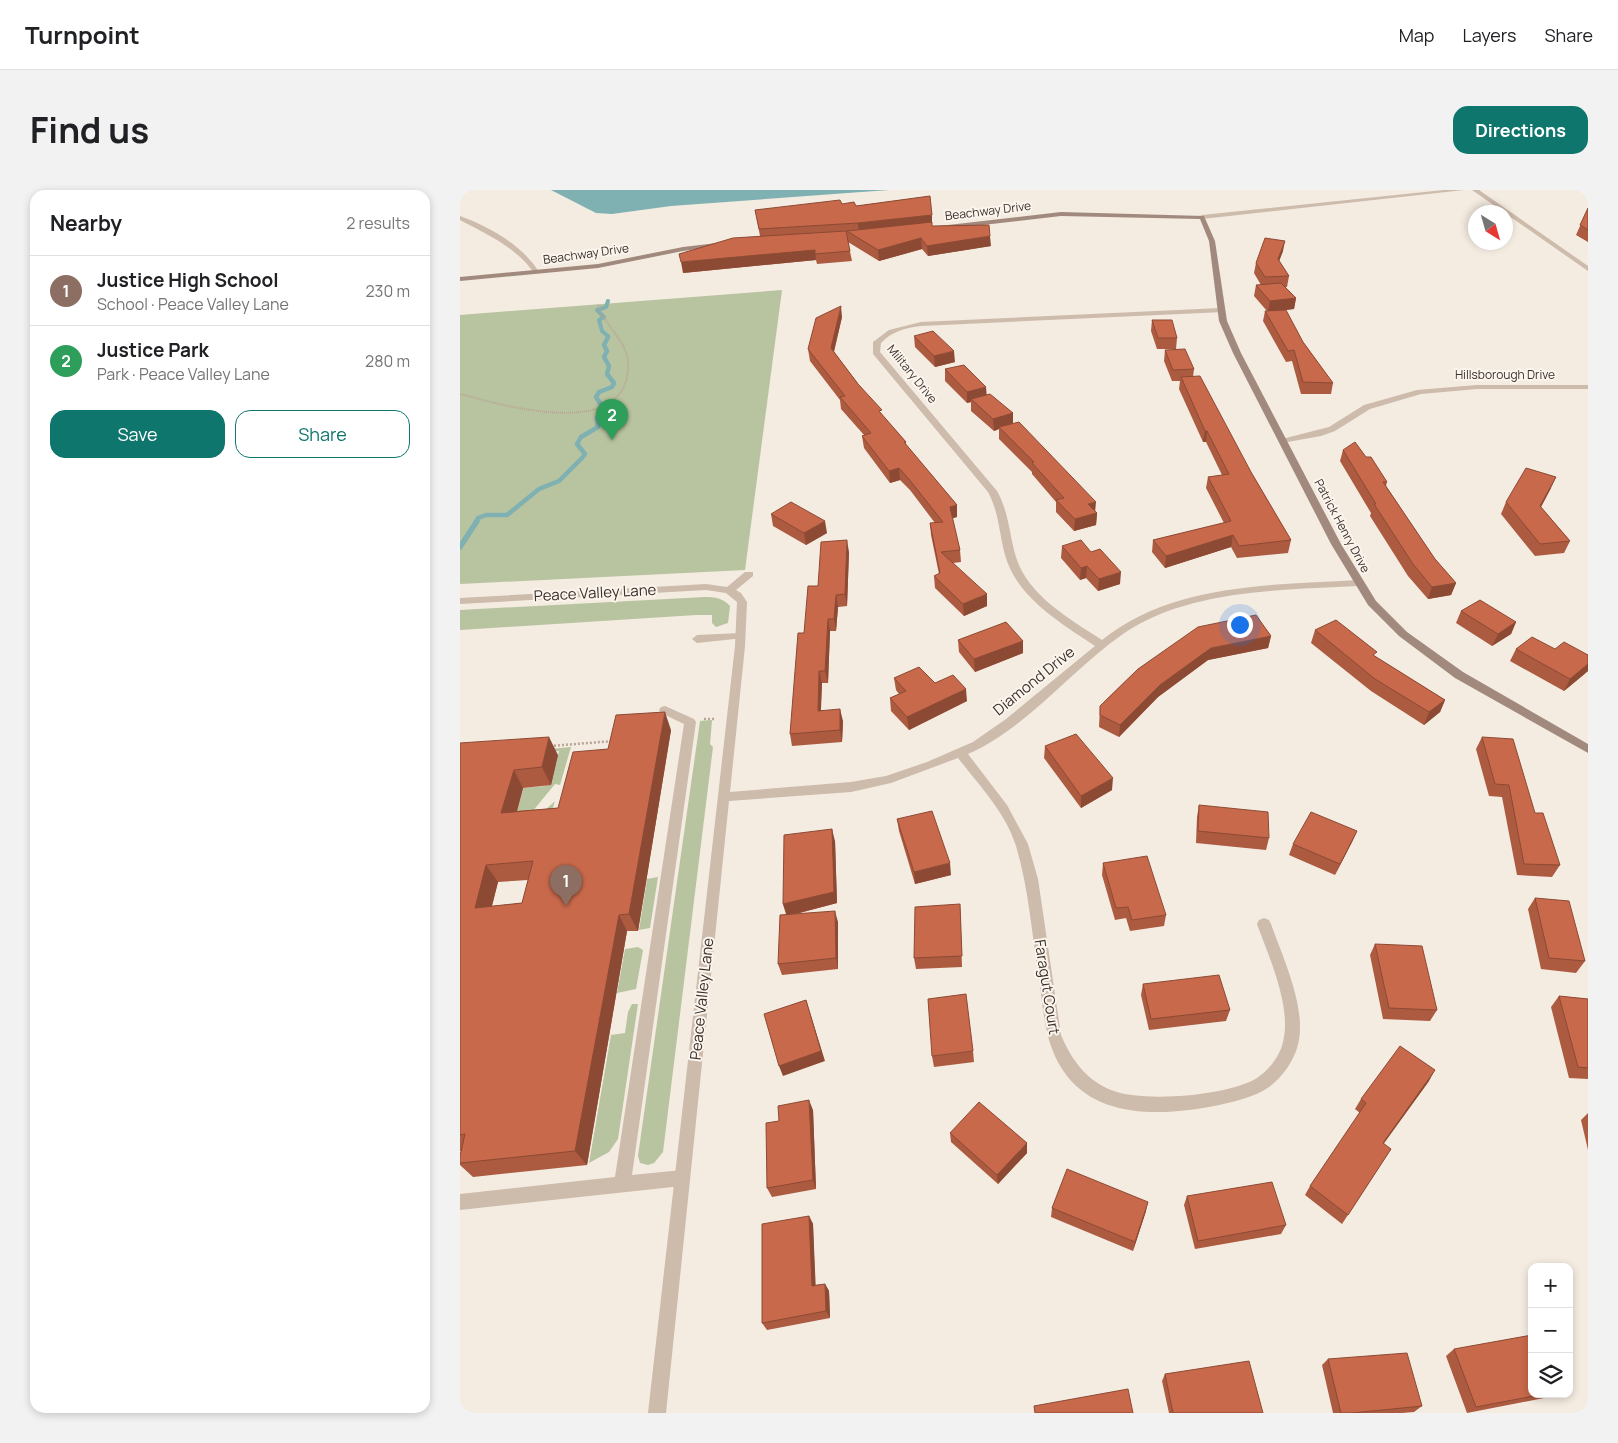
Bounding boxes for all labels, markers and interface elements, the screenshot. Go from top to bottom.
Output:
text: Turnpoint [25,18,140,51]
text: Map [1399,23,1434,47]
text: Layers [1462,23,1516,47]
text: Share [1544,23,1593,47]
text: Find us [30,106,149,154]
button: Directions [1453,106,1588,154]
street label: Beachway Drive [944,197,1032,224]
north arrow [1468,205,1513,250]
text: Nearby [50,209,122,237]
text: 2 results [346,212,410,234]
street label: Beachway Drive [542,239,630,268]
text: Justice High School [97,267,279,293]
text: 1 [62,280,70,302]
text: 230 m [366,280,410,302]
text: School · Peace Valley Lane [97,293,289,315]
text: Justice Park [97,337,209,363]
street label: Military Drive [883,341,941,407]
text: 2 [61,350,71,372]
text: 280 m [365,350,410,372]
text: Park · Peace Valley Lane [97,363,270,385]
street label: Hillsborough Drive [1455,366,1555,383]
pin: 2 [596,399,628,440]
button: Save [50,410,225,458]
button: Share [235,410,410,458]
street label: Patrick Henry Drive [1311,476,1374,576]
street label: Peace Valley Lane [533,579,657,606]
your location [1227,612,1253,638]
street label: Diamond Drive [988,641,1079,720]
pin: 1 [550,865,582,906]
street label: Peace Valley Lane [685,937,718,1061]
street label: Faragut Court [1030,938,1065,1036]
map controls [1528,1263,1573,1398]
button: + [1528,1263,1573,1308]
button: − [1528,1308,1573,1353]
button: layers [1528,1353,1573,1398]

